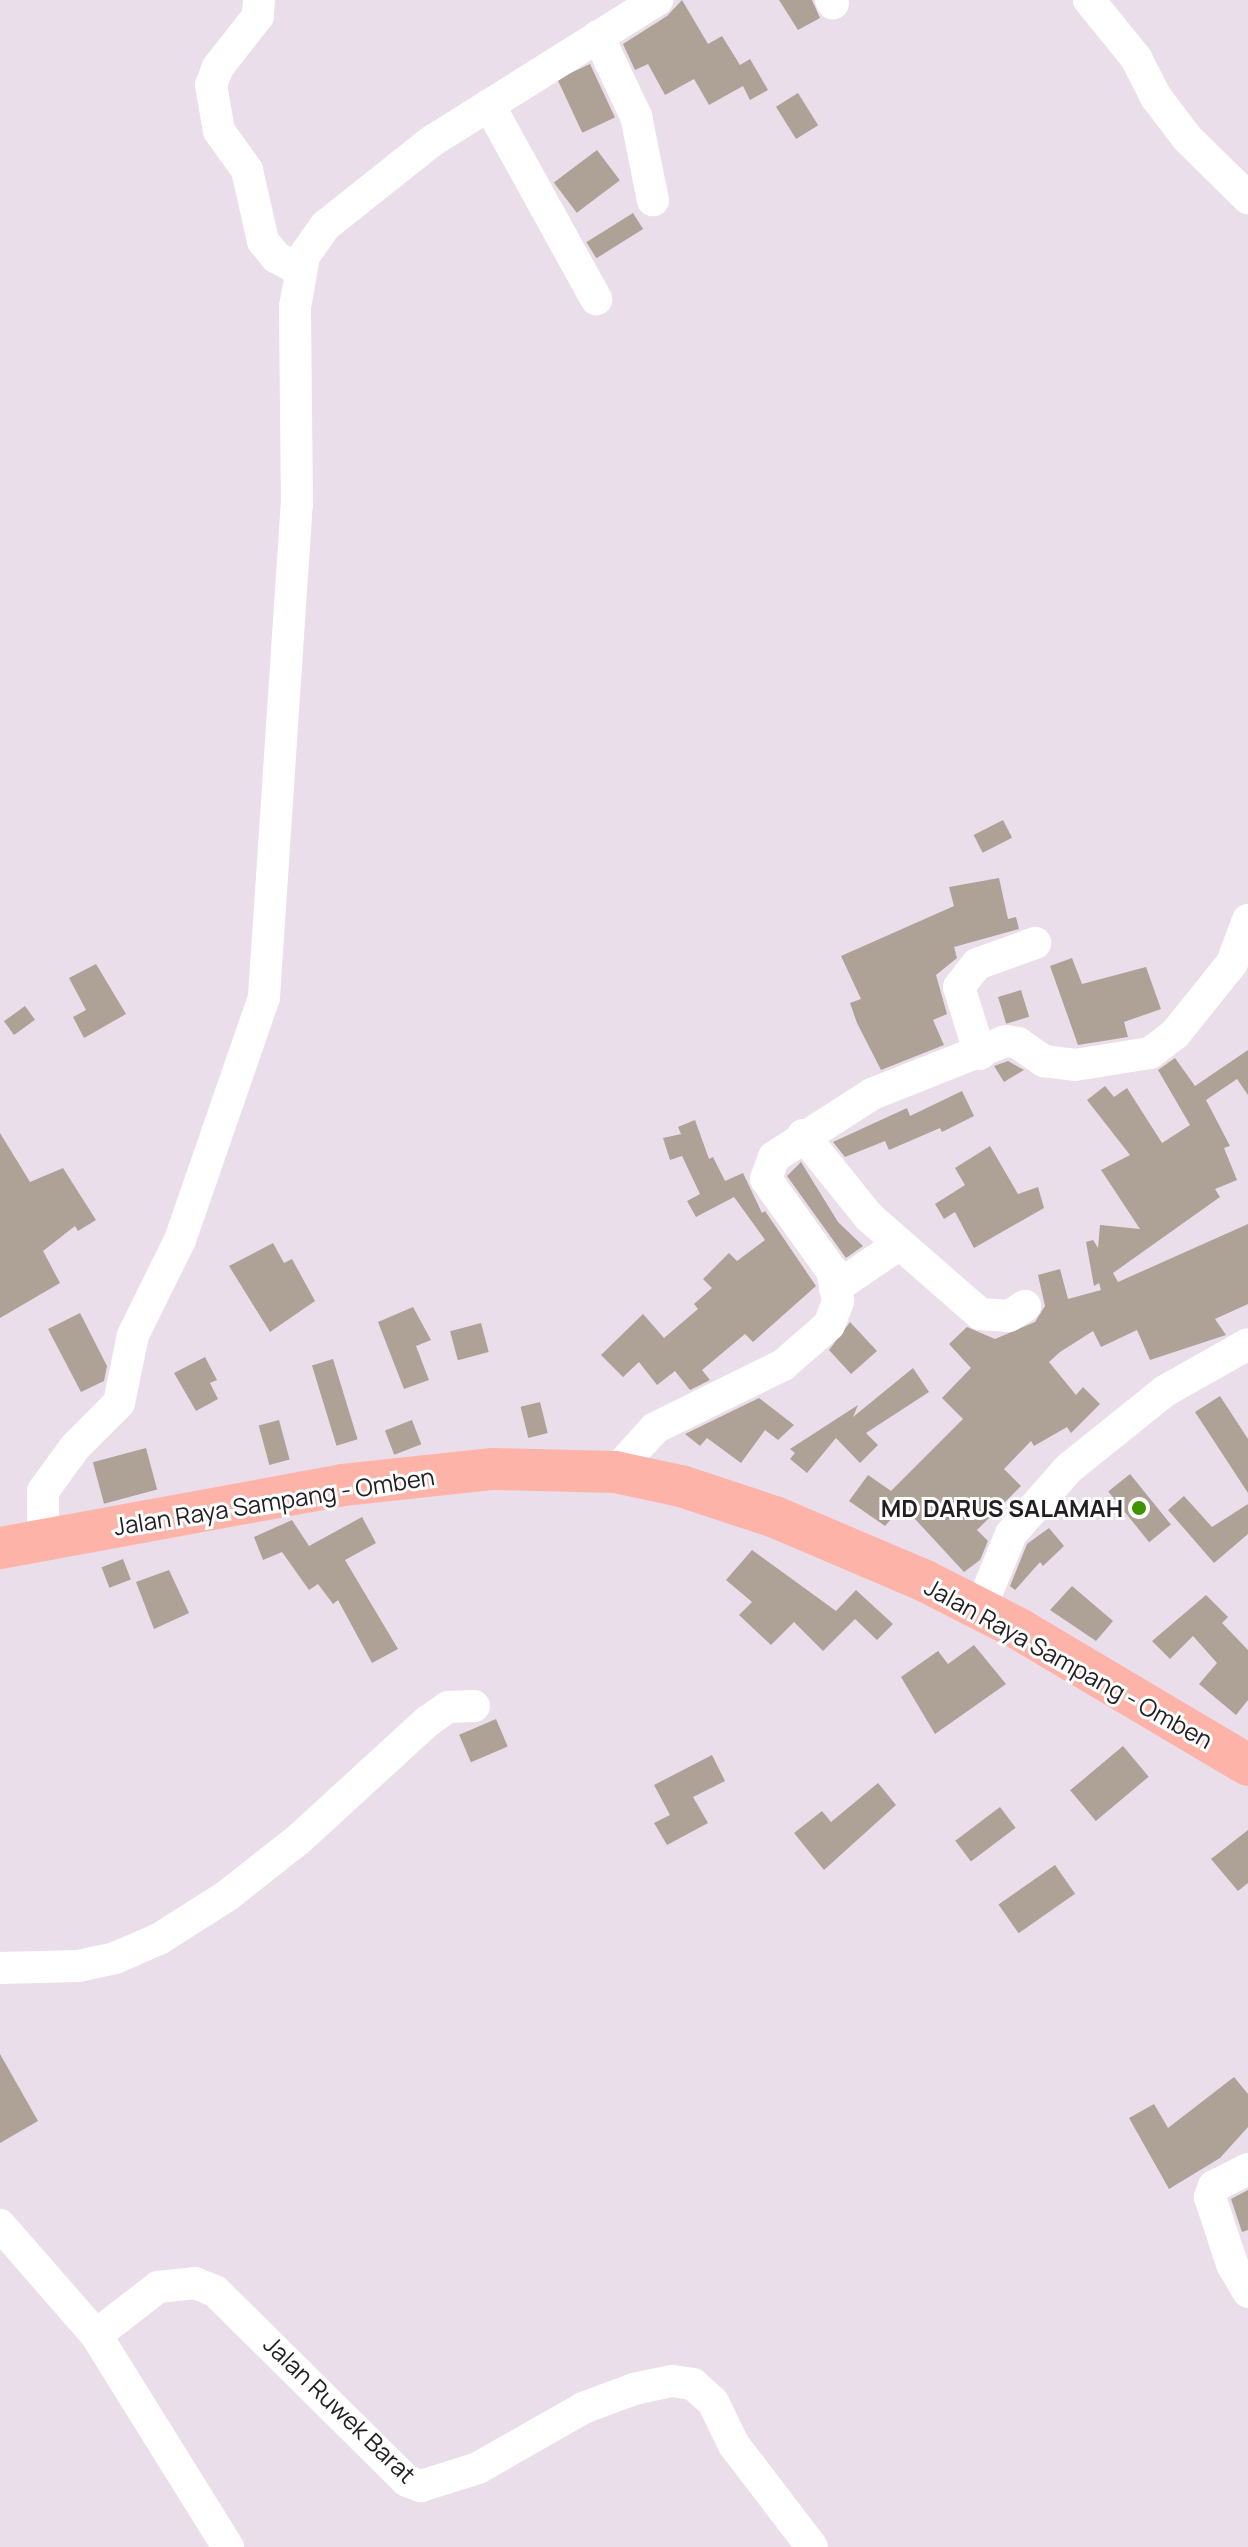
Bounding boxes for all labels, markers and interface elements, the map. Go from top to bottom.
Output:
street label: Jalan Raya Sampang - Omben [111,1461,437,1541]
place label: MD DARUS SALAMAH [881,1494,1123,1522]
marker: MD DARUS SALAMAH [1130,1499,1148,1517]
street label: Jalan Raya Sampang - Omben [920,1572,1218,1754]
street label: Jalan Ruwek Barat [258,2329,422,2489]

